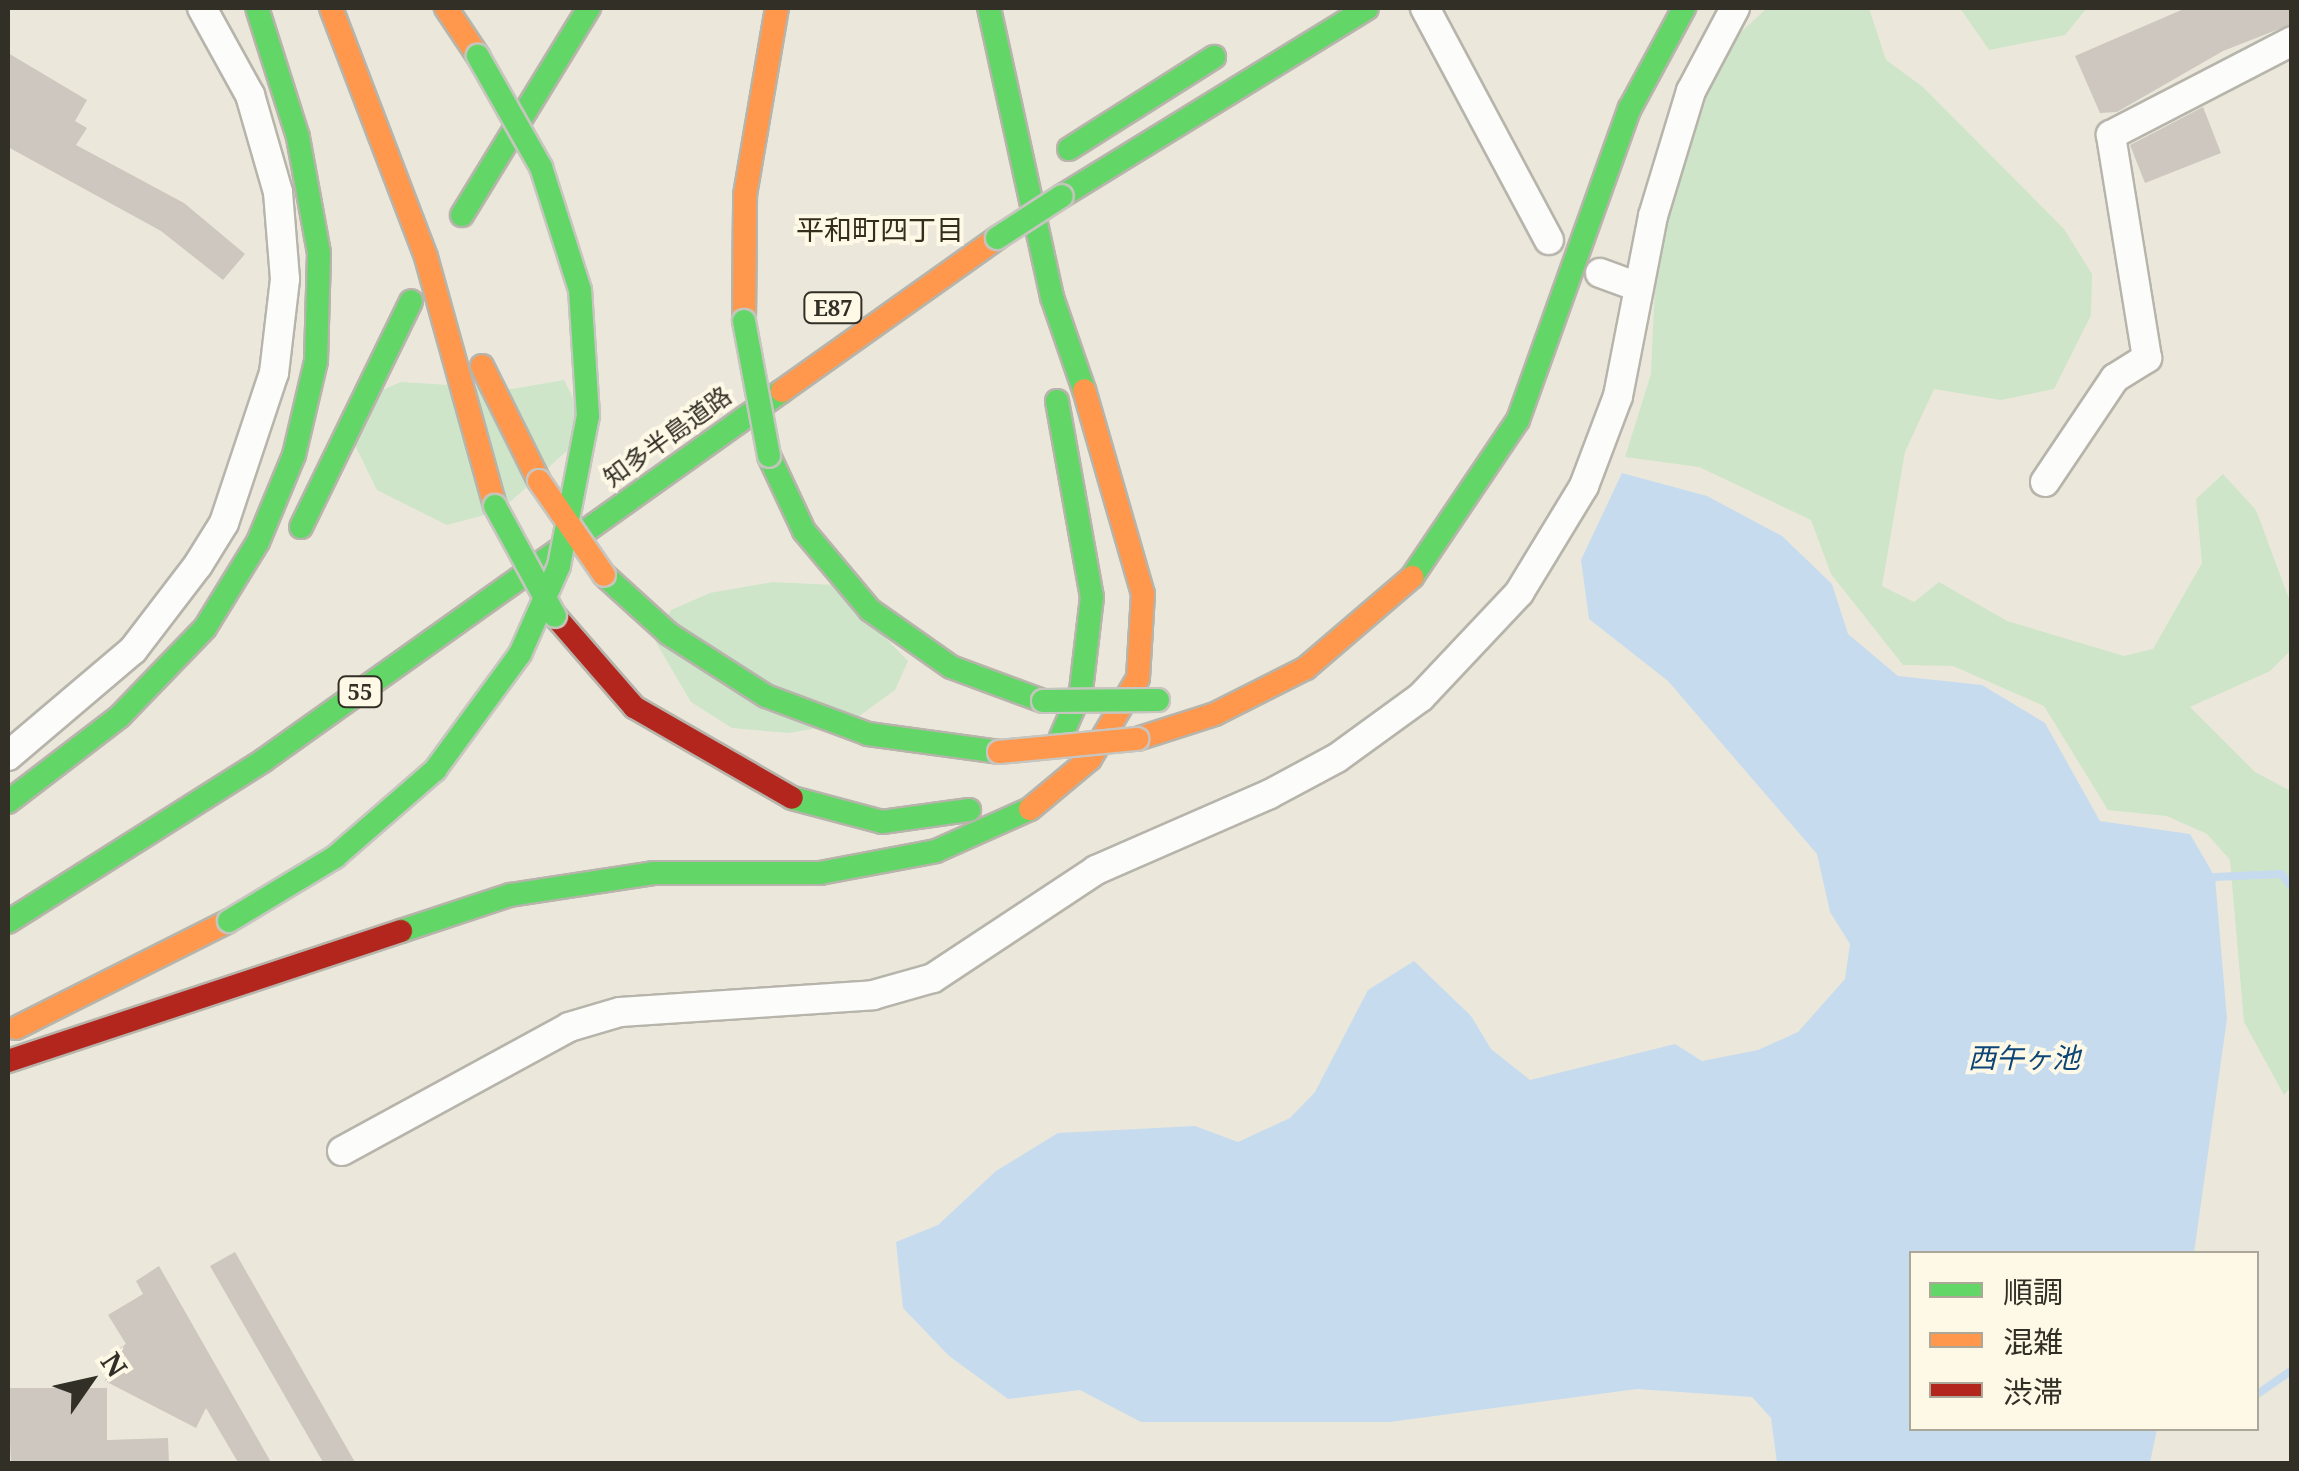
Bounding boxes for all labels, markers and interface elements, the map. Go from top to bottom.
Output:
district label: 平和町四丁目 [796,212,964,246]
road number: E87 [803,291,863,325]
street label: 知多半島道路 [598,380,736,492]
road number: 55 [338,675,382,709]
water label: 西午ヶ池 [1968,1040,2080,1074]
legend [1909,1251,2259,1431]
text: 順調 [2003,1271,2063,1312]
text: 混雑 [2003,1321,2063,1362]
north arrow [40,1331,140,1431]
text: N [93,1344,137,1384]
text: 渋滞 [2003,1371,2063,1412]

